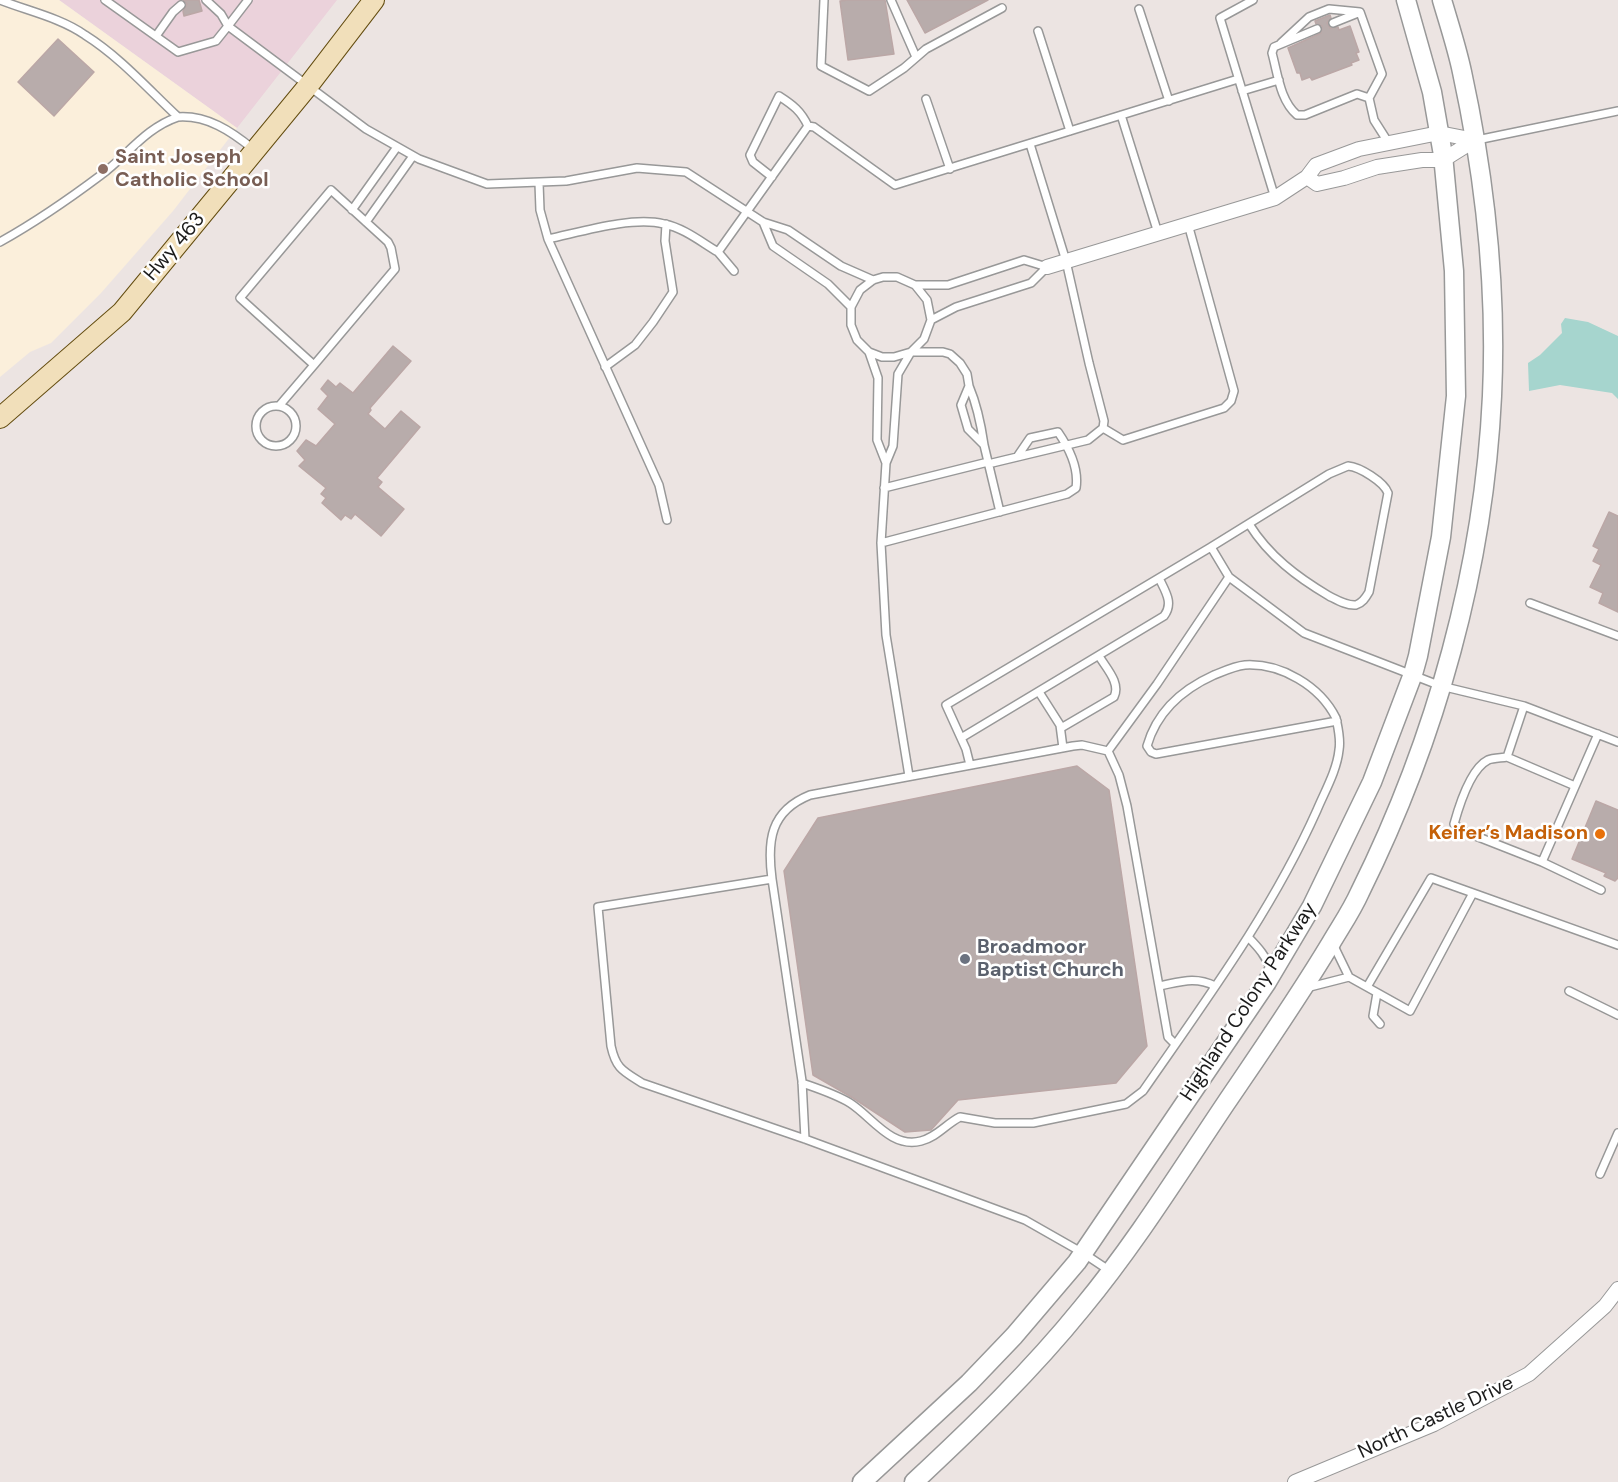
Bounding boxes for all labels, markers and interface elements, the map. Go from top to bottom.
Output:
place label: Saint Joseph Catholic School [115,146,269,193]
marker: Saint Joseph Catholic School [96,162,110,176]
street label: Hwy 463 [140,208,210,286]
place label: Keifer’s Madison [1428,822,1588,846]
marker: Keifer’s Madison [1593,827,1607,841]
street label: Highland Colony Parkway [1176,898,1322,1106]
place label: Broadmoor Baptist Church [977,936,1124,983]
marker: Broadmoor Baptist Church [958,952,972,966]
street label: North Castle Drive [1354,1371,1518,1465]

